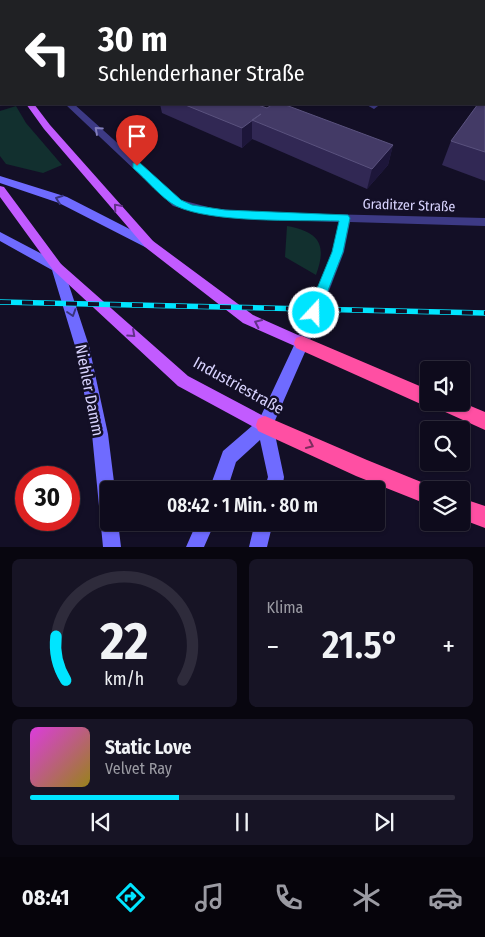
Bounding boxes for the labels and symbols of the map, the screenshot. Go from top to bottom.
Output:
pin [116,115,158,166]
one-way arrow [94,127,103,136]
one-way arrow [55,195,63,205]
street label: Graditzer Straße [362,195,456,216]
one-way arrow [114,204,123,213]
position arrow [287,286,339,338]
one-way arrow [66,308,76,317]
one-way arrow [254,319,263,329]
one-way arrow [126,329,135,338]
street label: Niehler Damm [71,343,108,438]
street label: Industriestraße [190,353,287,418]
one-way arrow [304,439,313,449]
speed limit sign: 30 [15,466,80,531]

